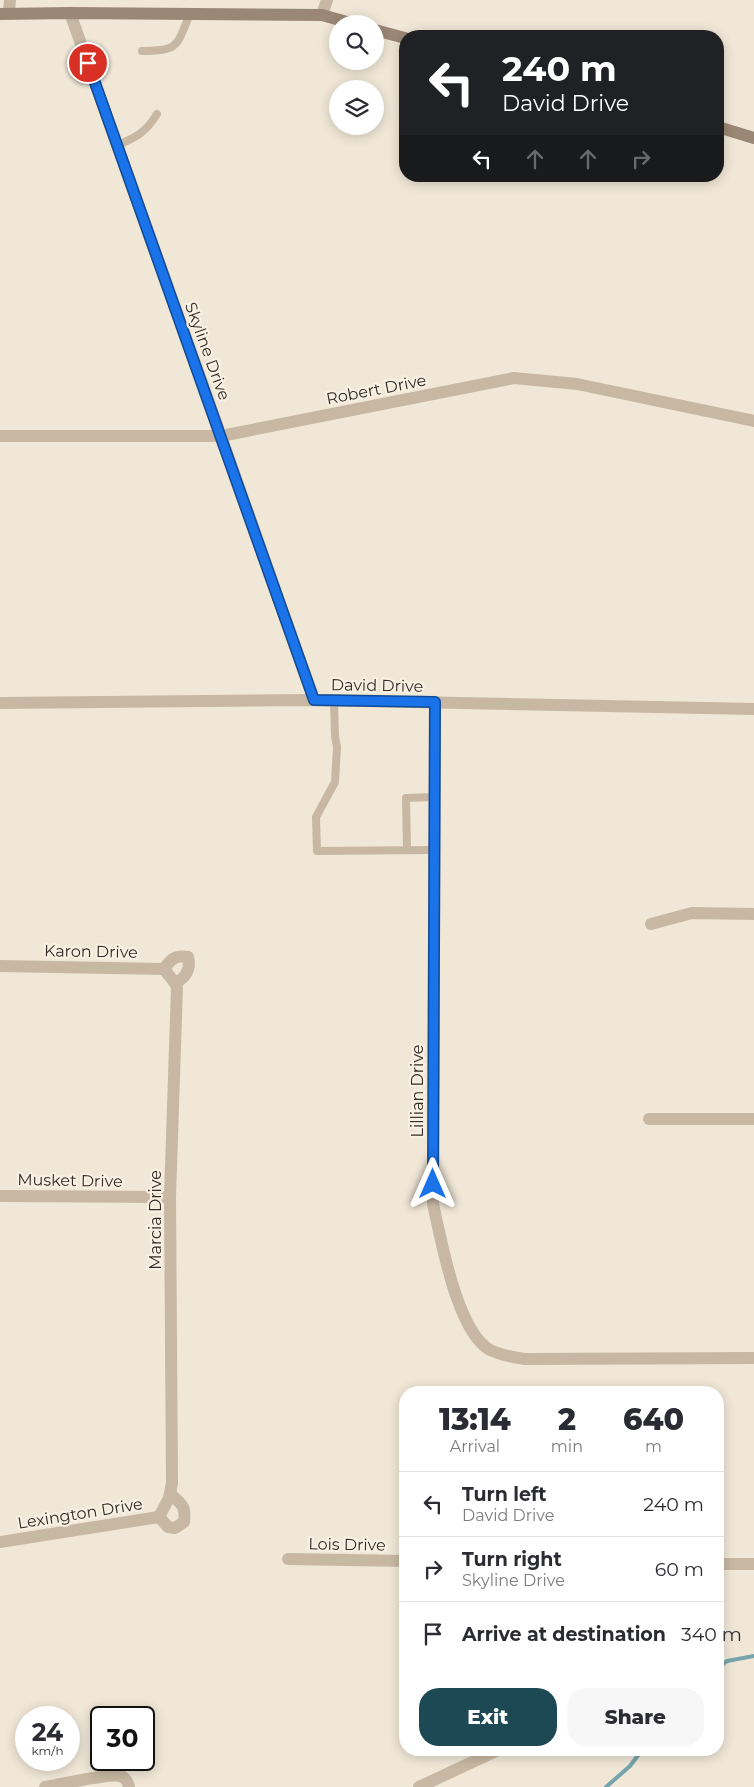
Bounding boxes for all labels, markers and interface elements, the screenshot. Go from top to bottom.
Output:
map controls [329,15,384,135]
button: search [329,15,384,70]
pin [67,42,109,84]
text: 240 m [502,47,617,90]
icon: arrive [74,49,102,77]
icon: left [419,50,484,115]
button: layers [329,80,384,135]
text: David Drive [502,90,629,117]
icon: left [468,145,496,173]
icon: ahead [521,145,549,173]
icon: ahead [574,145,602,173]
icon: right [627,145,655,173]
street label: Skyline Drive [181,300,234,403]
street label: Robert Drive [325,370,428,408]
street label: David Drive [331,675,423,696]
street label: Karon Drive [44,941,138,962]
street label: Lillian Drive [408,1045,427,1138]
position arrow [406,1157,458,1209]
street label: Musket Drive [17,1170,123,1191]
street label: Marcia Drive [146,1170,165,1270]
text: 13:14 [439,1401,511,1438]
text: 2 [558,1401,576,1438]
text: 640 [623,1401,684,1438]
text: Arrival [450,1437,500,1456]
text: min [551,1437,583,1456]
text: m [645,1437,662,1456]
text: Turn left [462,1483,547,1506]
icon: left [419,1490,447,1518]
text: 240 m [643,1493,704,1516]
street label: Lexington Drive [16,1494,144,1533]
text: David Drive [462,1506,554,1525]
street label: Lois Drive [308,1534,386,1555]
text: Turn right [462,1548,562,1571]
icon: right [419,1555,447,1583]
text: 60 m [655,1558,704,1581]
text: Skyline Drive [462,1571,565,1590]
icon: arrive [419,1620,447,1648]
text: Arrive at destination [462,1623,666,1646]
text: 340 m [681,1623,742,1646]
button: Exit [419,1688,557,1746]
button: Share [567,1688,704,1746]
speed limit sign: 30 [90,1706,155,1771]
text: 24 [32,1717,63,1747]
text: km/h [31,1743,64,1758]

